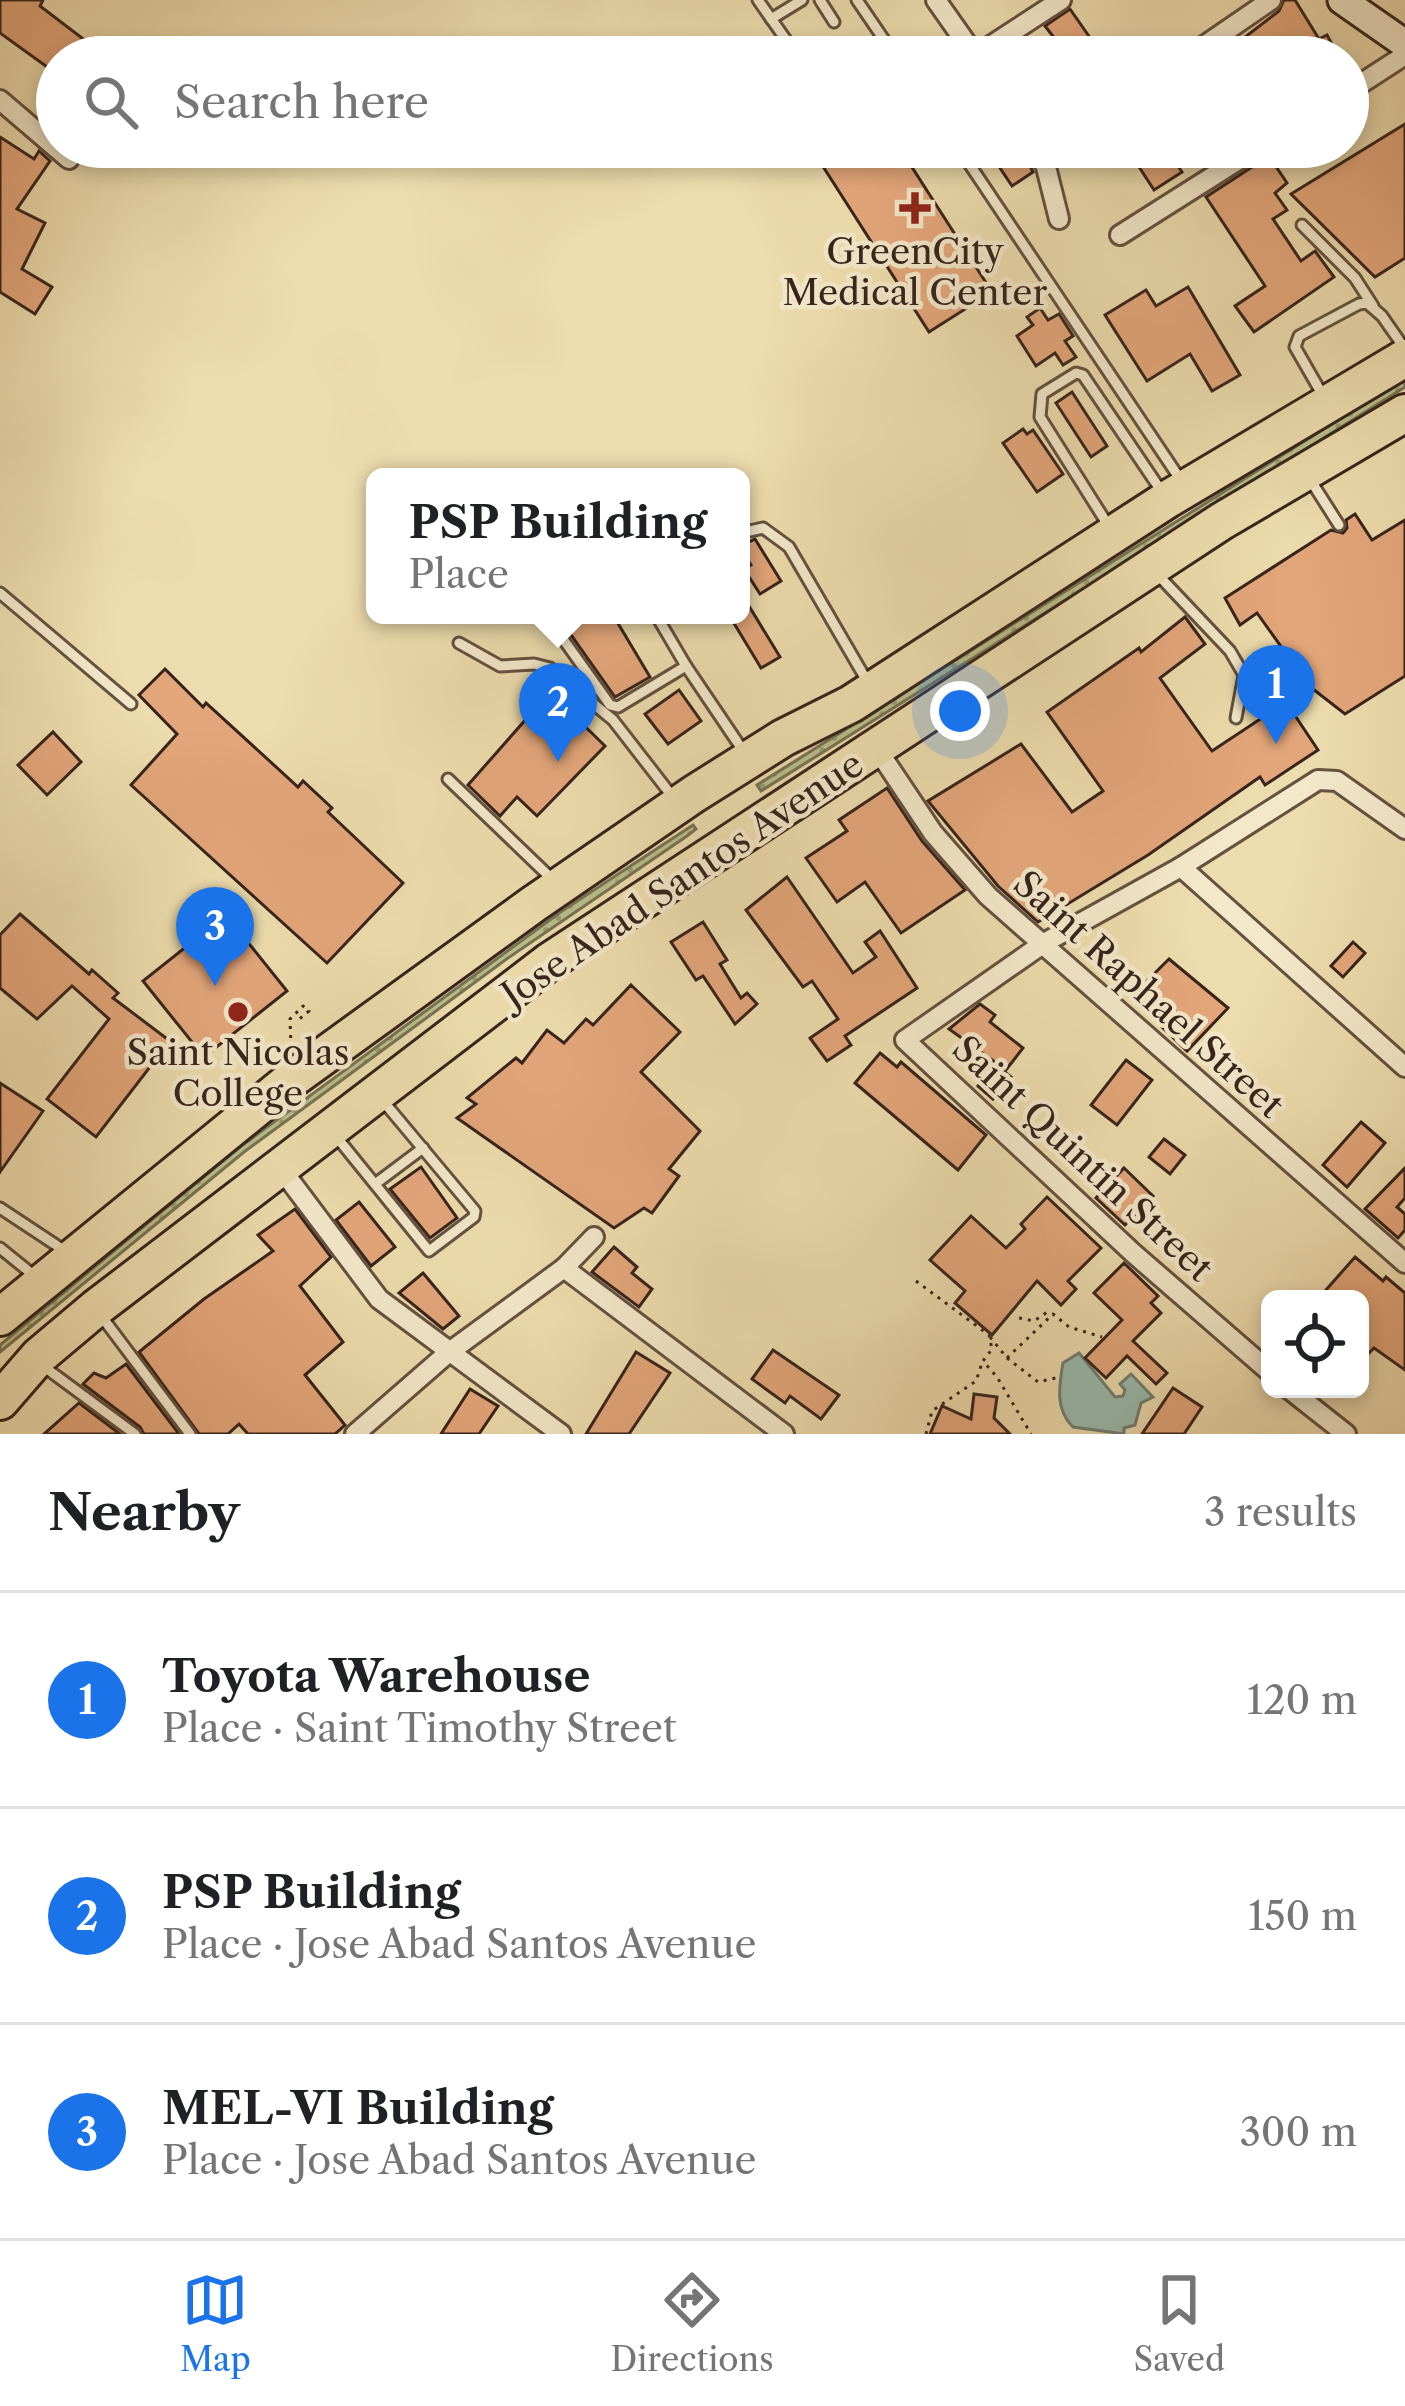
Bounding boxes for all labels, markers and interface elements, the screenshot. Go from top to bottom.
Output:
search box [36,36,1369,168]
icon: search [78,69,144,135]
text: Search here [174,74,429,130]
marker: GreenCity Medical Center [899,192,931,224]
place label: GreenCity Medical Center [782,229,1048,314]
popup [366,468,750,624]
text: PSP Building [409,494,707,550]
text: Place [409,550,509,598]
pin: 1 [1237,645,1315,744]
pin: 2 [519,663,597,762]
your location [930,681,990,741]
street label: Jose Abad Santos Avenue [489,741,871,1019]
street label: Saint Raphael Street [1005,861,1293,1127]
pin: 3 [176,887,254,986]
marker: Saint Nicolas College [225,999,251,1025]
street label: Saint Quintin Street [944,1026,1222,1290]
place label: Saint Nicolas College [127,1030,349,1115]
map controls [1261,1290,1369,1398]
button: locate [1261,1290,1369,1398]
text: Nearby [48,1481,240,1543]
text: 3 results [1204,1488,1357,1536]
text: Toyota Warehouse [162,1648,590,1704]
text: 1 [78,1676,96,1724]
text: 120 m [1247,1676,1357,1724]
text: Place · Saint Timothy Street [162,1704,677,1752]
text: PSP Building [162,1864,461,1920]
text: 2 [75,1892,99,1940]
text: 150 m [1248,1892,1357,1940]
text: Place · Jose Abad Santos Avenue [162,1920,756,1968]
text: MEL-VI Building [162,2080,554,2136]
text: 3 [76,2108,98,2156]
text: 300 m [1239,2108,1357,2156]
text: Place · Jose Abad Santos Avenue [162,2136,756,2184]
tab: Map [180,2267,251,2380]
tab: Directions [611,2267,774,2380]
tab: Saved [1133,2267,1225,2380]

